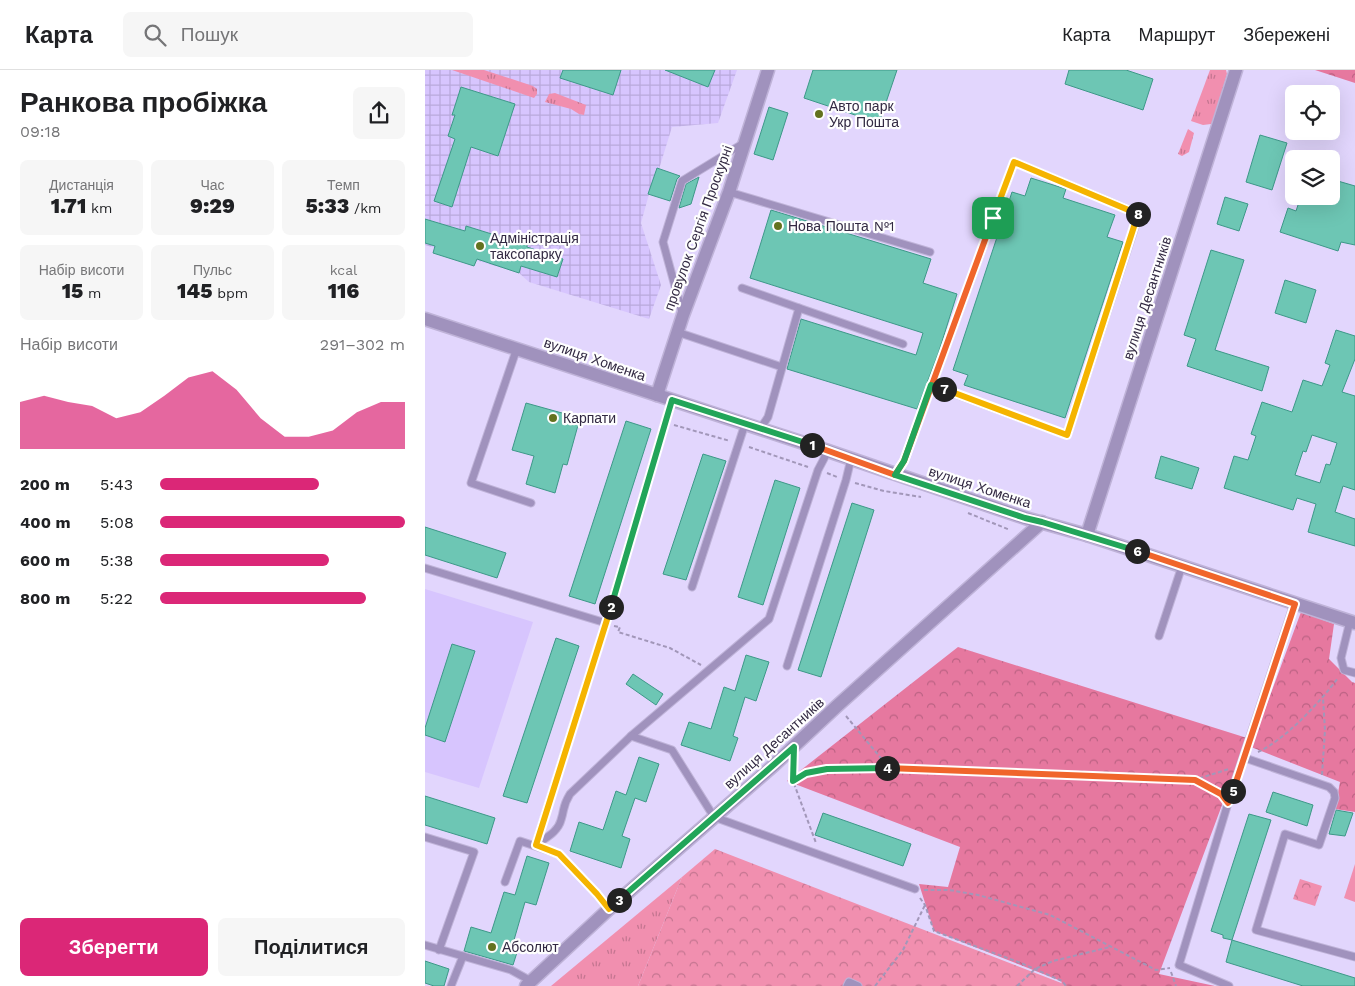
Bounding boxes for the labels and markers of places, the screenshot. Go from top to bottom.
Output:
place label: Авто парк Укр Пошта [829,98,899,130]
marker: Авто парк Укр Пошта [813,108,825,120]
pin [972,197,1014,239]
pin: 8 [1125,202,1151,226]
place label: Нова Пошта №1 [788,218,894,234]
marker: Нова Пошта №1 [772,220,784,232]
place label: Адміністрація таксопарку [490,230,579,262]
marker: Адміністрація таксопарку [474,240,486,252]
pin: 7 [931,376,957,402]
place label: Карпати [563,410,616,426]
marker: Карпати [547,412,559,424]
pin: 1 [799,432,825,458]
pin: 6 [1125,538,1149,564]
pin: 2 [599,594,623,620]
pin: 4 [875,756,899,780]
pin: 5 [1221,778,1245,804]
pin: 3 [607,888,631,912]
place label: Абсолют [502,939,559,955]
marker: Абсолют [486,941,498,953]

